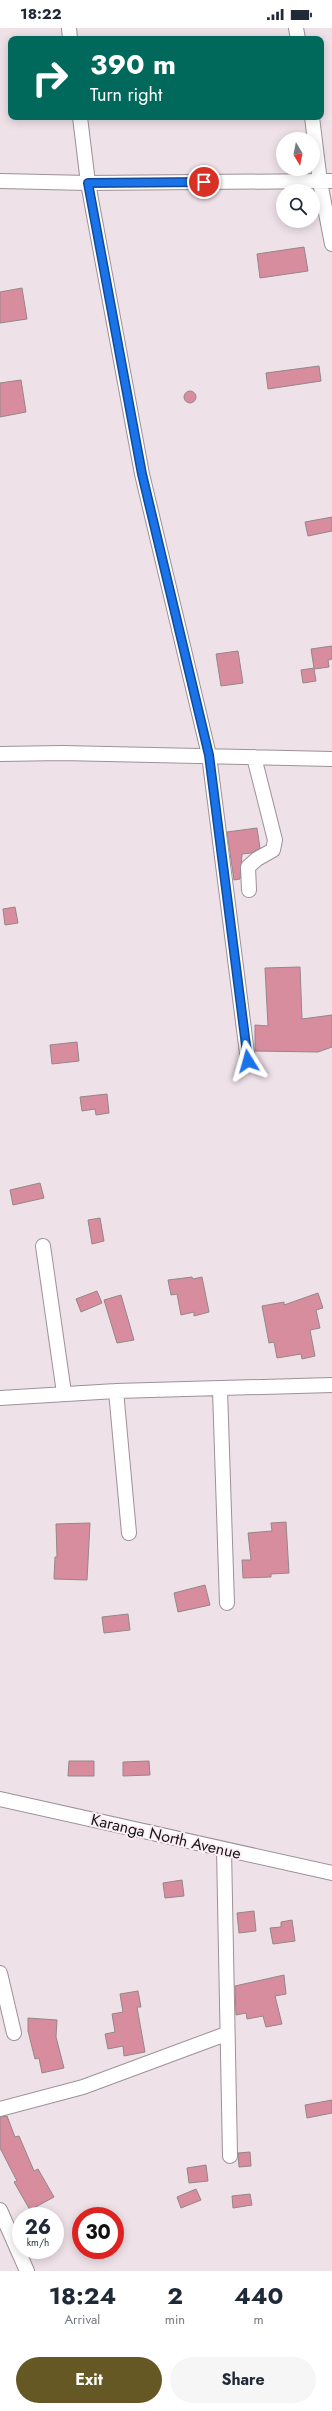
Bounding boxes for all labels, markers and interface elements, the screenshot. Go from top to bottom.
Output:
text: 18:22 [20,3,62,25]
text: 390 m [90,44,176,85]
icon: right [24,52,76,104]
text: Turn right [90,82,162,108]
north arrow [276,132,320,176]
map controls [276,132,320,228]
pin [187,165,221,199]
icon: arrive [193,171,215,193]
button: search [276,184,320,228]
position arrow [227,1040,269,1082]
street label: Karanga North Avenue [89,1808,243,1865]
speed limit sign: 30 [72,2207,124,2259]
text: 26 [25,2213,51,2242]
text: km/h [27,2235,49,2250]
text: 18:24 [49,2278,116,2313]
text: 2 [167,2278,183,2313]
text: 440 [234,2278,283,2313]
text: Arrival [65,2310,100,2329]
text: min [165,2310,185,2329]
text: m [254,2310,264,2329]
button: Exit [16,2357,162,2403]
button: Share [170,2357,316,2403]

